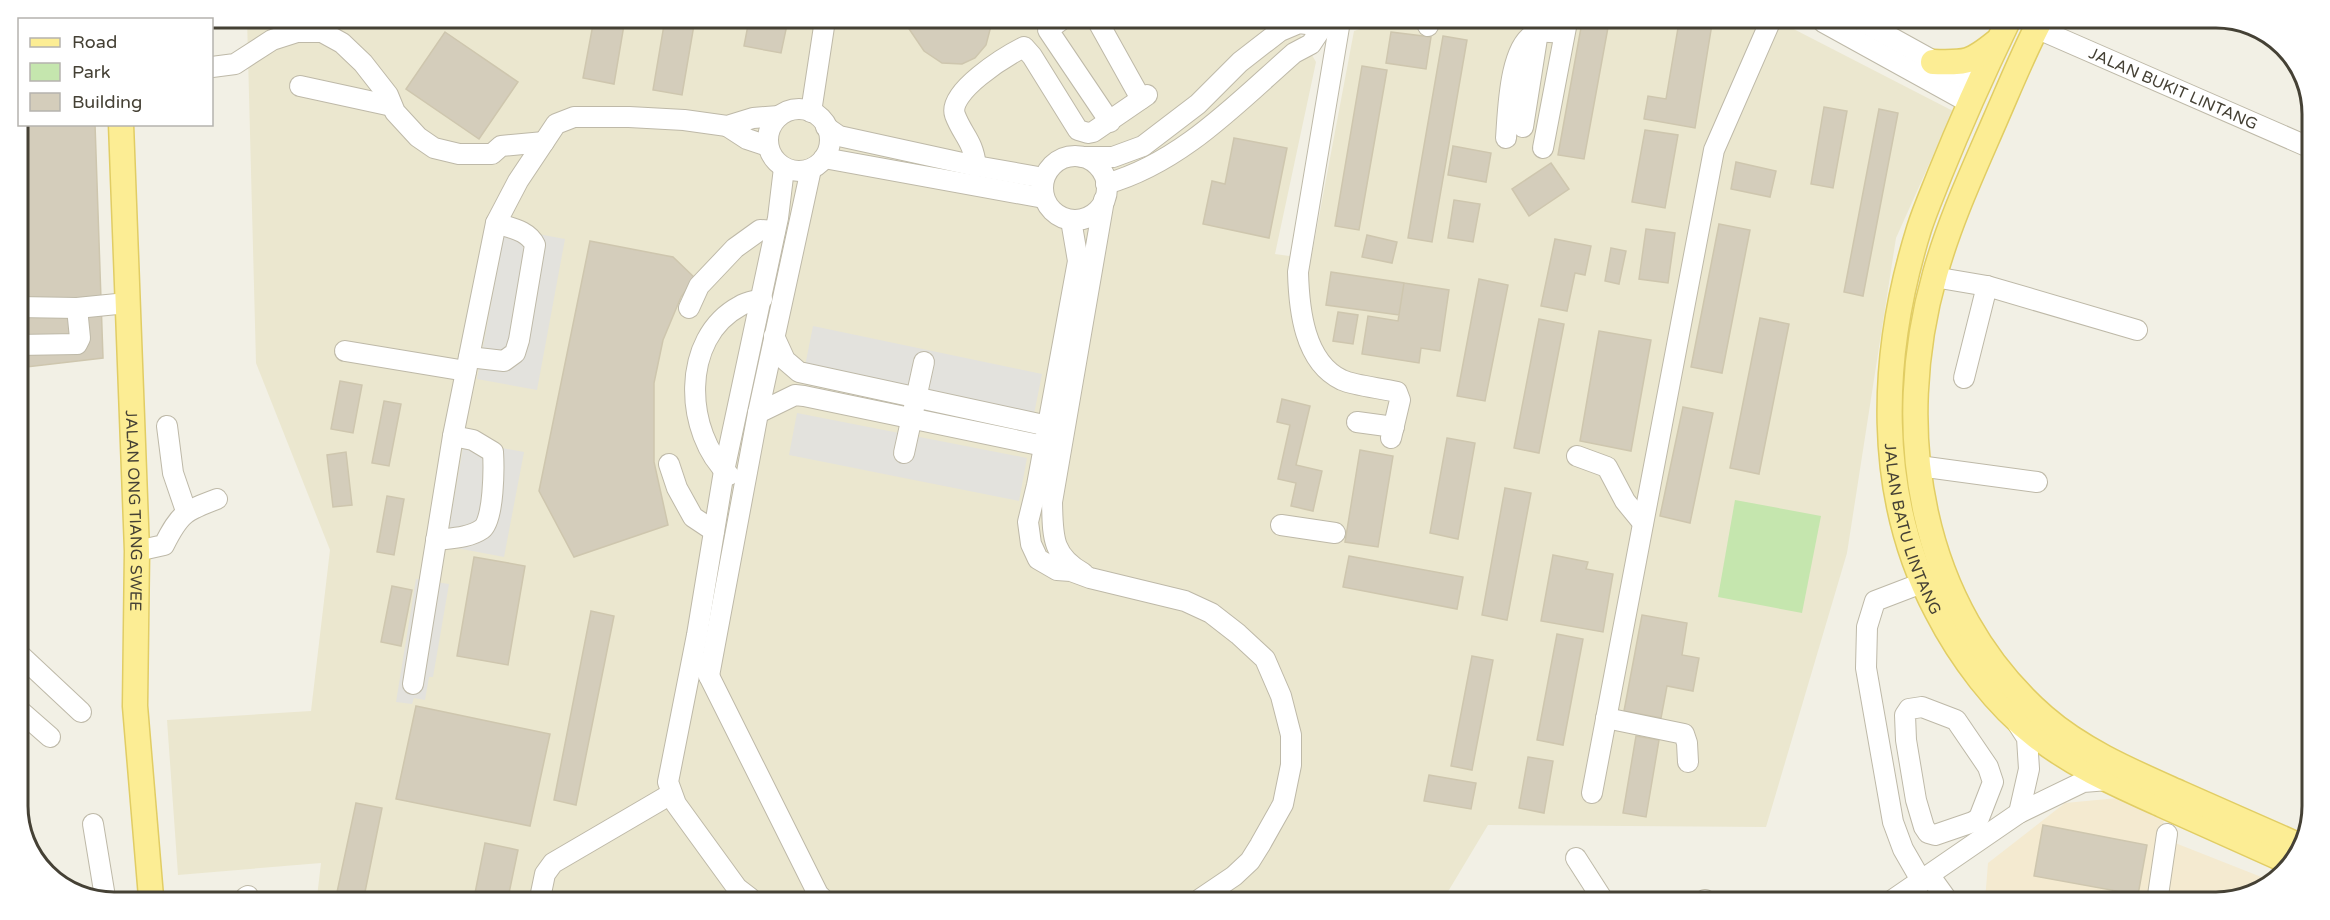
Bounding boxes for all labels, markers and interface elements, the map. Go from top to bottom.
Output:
legend [18,18,213,126]
text: Road [72,31,117,53]
street label: JALAN BUKIT LINTANG [2086,43,2261,134]
text: Park [72,61,111,83]
text: Building [72,91,142,113]
street label: JALAN ONG TIANG SWEE [121,410,146,611]
street label: JALAN BATU LINTANG [1880,442,1945,618]

